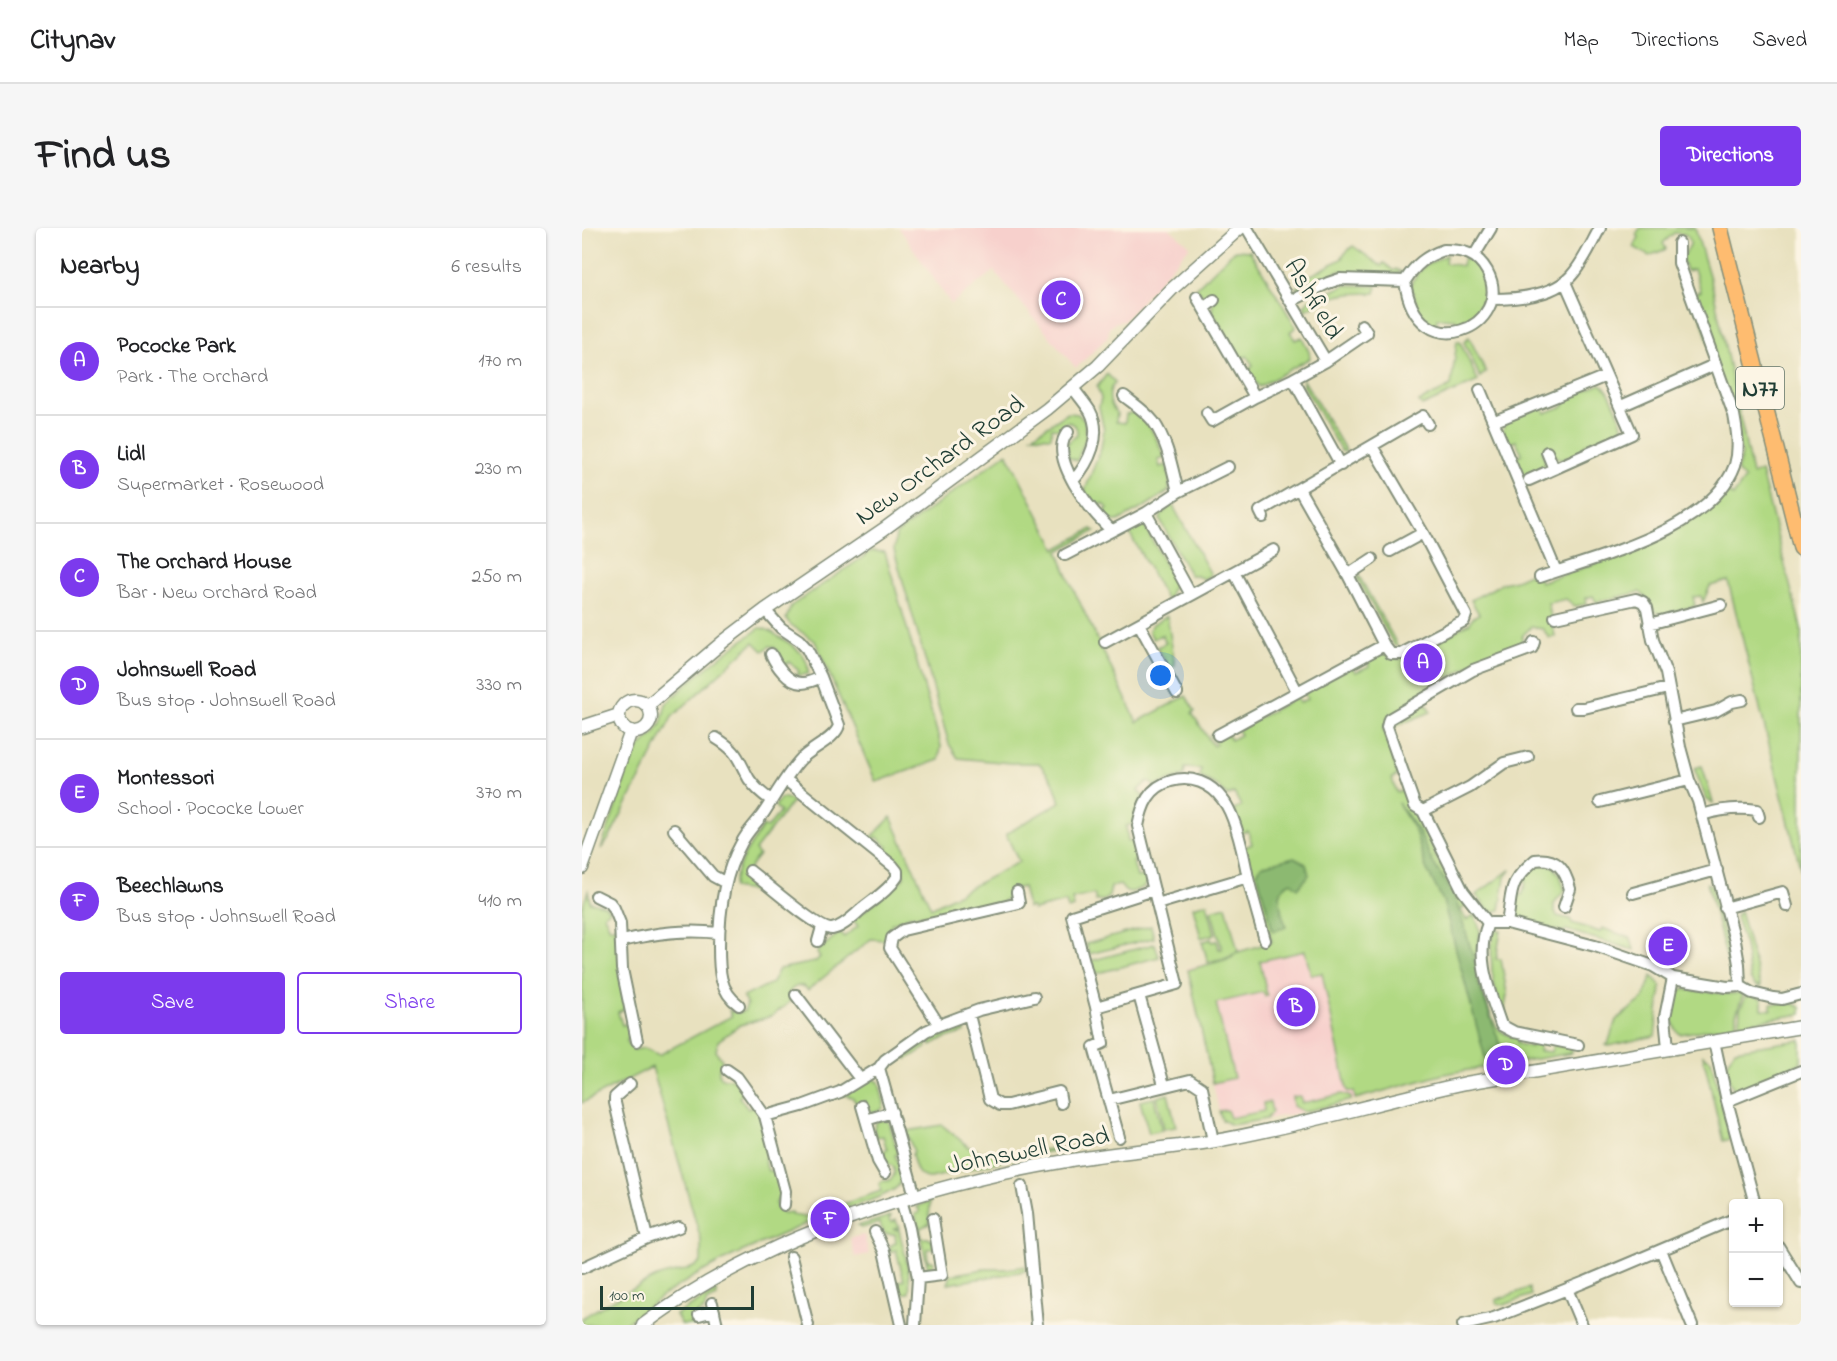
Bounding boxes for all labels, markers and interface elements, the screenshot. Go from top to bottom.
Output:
text: Citynav [30,21,115,62]
text: Map [1563,26,1599,56]
text: Directions [1632,26,1719,56]
text: Saved [1752,26,1807,56]
text: Find us [36,126,171,187]
button: Directions [1660,126,1801,186]
text: Nearby [60,248,139,286]
street label: Ashfield [1273,252,1352,348]
text: 6 results [451,253,522,282]
pin: C [1042,278,1080,322]
text: Pococke Park [117,331,236,363]
text: A [73,347,86,376]
text: 170 m [478,347,522,376]
text: Park · The Orchard [117,363,268,392]
road number: N77 [1736,367,1784,409]
street label: New Orchard Road [848,387,1034,536]
text: Lidl [117,439,145,471]
text: B [73,455,86,484]
text: 230 m [475,455,522,484]
text: Supermarket · Rosewood [117,471,324,500]
text: The Orchard House [117,547,291,579]
text: C [74,563,85,592]
text: 250 m [471,563,522,592]
text: Bar · New Orchard Road [117,579,317,608]
pin: A [1404,640,1442,686]
text: Johnswell Road [117,655,256,687]
your location [1146,661,1175,690]
text: D [72,671,87,700]
text: 330 m [476,671,522,700]
text: Bus stop · Johnswell Road [117,687,336,716]
text: Montessori [117,763,215,795]
text: E [73,779,86,808]
text: 370 m [476,779,522,808]
text: School · Pococke Lower [117,795,304,824]
text: Beechlawns [117,871,224,903]
text: F [73,887,86,916]
text: 410 m [478,887,522,916]
text: Bus stop · Johnswell Road [117,903,336,932]
pin: E [1648,924,1688,968]
button: Save [60,972,285,1034]
button: Share [297,972,522,1034]
pin: B [1276,984,1316,1030]
pin: D [1486,1042,1526,1088]
street label: Johnswell Road [944,1118,1113,1186]
pin: F [810,1196,850,1242]
map controls [1729,1199,1783,1307]
button: + [1729,1199,1783,1253]
button: − [1729,1253,1783,1307]
scale bar [600,1283,754,1310]
text: 100 m [609,1284,644,1308]

